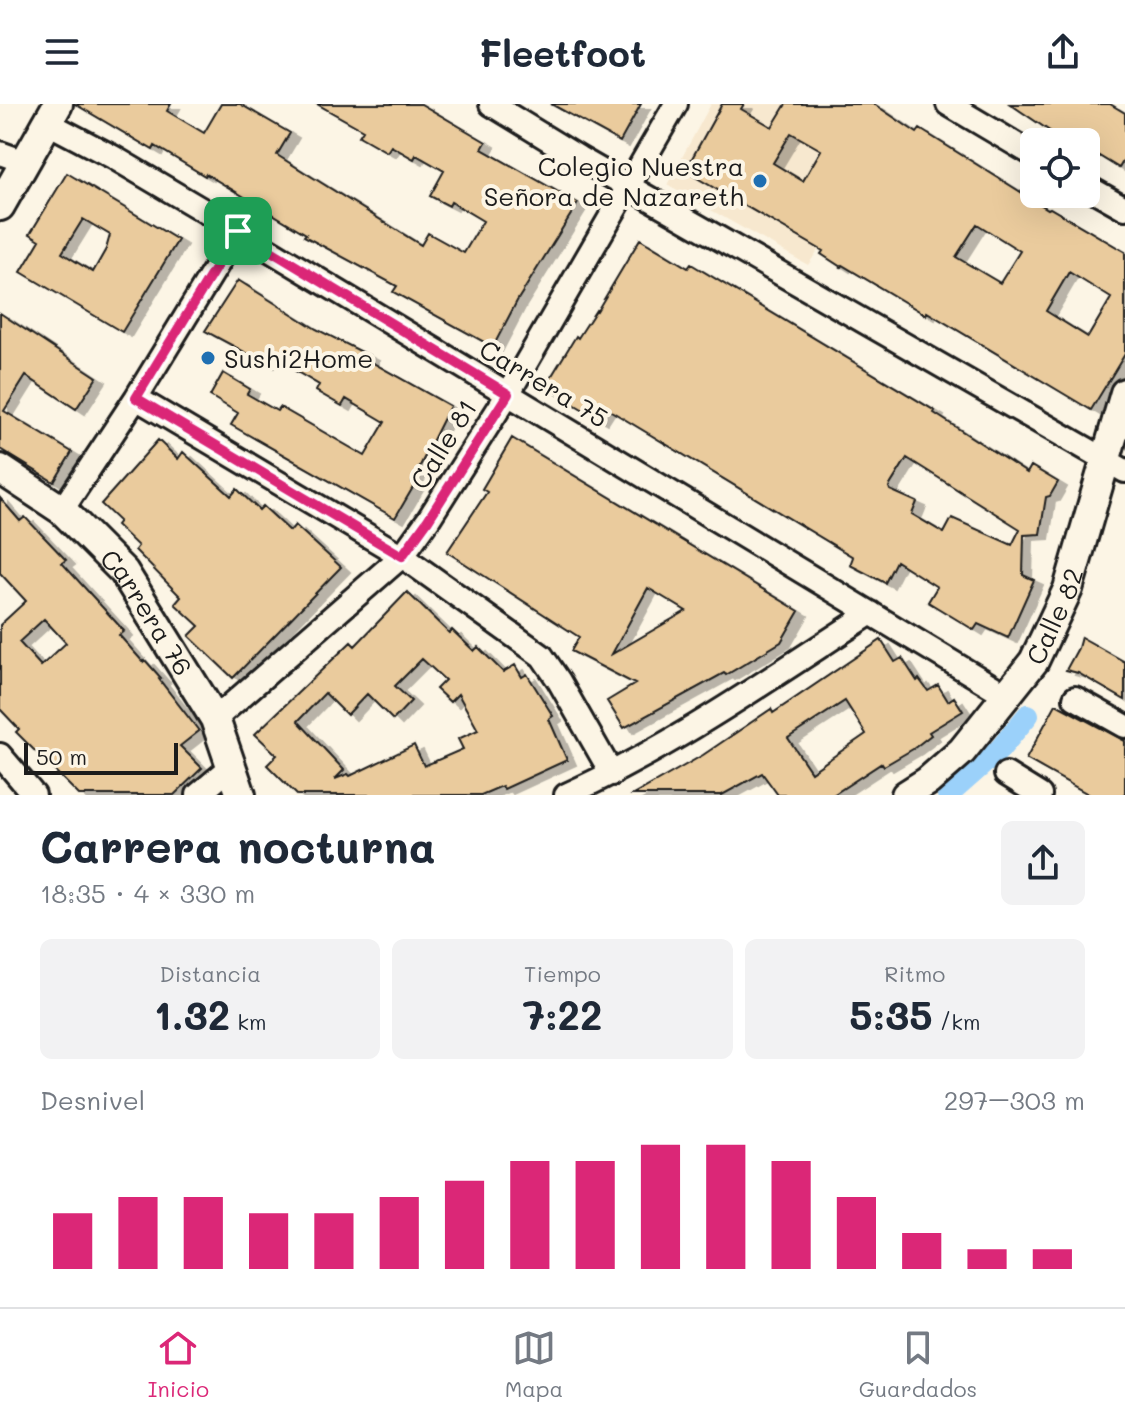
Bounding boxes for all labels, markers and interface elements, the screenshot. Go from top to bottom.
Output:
text: Fleetfoot [479,29,646,76]
icon: menu [40,30,84,74]
icon: share [1041,30,1085,74]
map controls [1020,128,1100,208]
button: locate [1020,128,1100,208]
place label: Colegio Nuestra Señora de Nazareth [484,149,744,213]
marker: Colegio Nuestra Señora de Nazareth [751,172,769,190]
pin [204,197,272,265]
icon: arrive [216,209,260,253]
street label: Carrera 75 [473,331,615,435]
place label: Sushi2Home [224,341,373,375]
marker: Sushi2Home [199,349,217,367]
street label: Calle 81 [402,393,484,495]
street label: Carrera 76 [93,541,201,682]
street label: Calle 82 [1018,564,1090,670]
scale bar [24,739,178,775]
text: 50 m [36,742,87,771]
text: Carrera nocturna [40,817,436,874]
button: share [1001,821,1085,905]
text: 18:35 · 4 × 330 m [40,876,255,910]
text: Distancia [159,959,261,988]
text: Tiempo [524,959,601,988]
text: Ritmo [884,959,945,988]
text: 1.32 [154,988,230,1040]
text: 7:22 [523,988,602,1040]
text: 5:35 [849,988,933,1040]
text: km [230,1007,267,1036]
text: /km [933,1007,980,1036]
text: Desnivel [40,1083,145,1117]
text: 297–303 m [944,1083,1085,1117]
tab: Inicio [148,1326,209,1403]
tab: Mapa [505,1326,563,1403]
tab: Guardados [859,1326,977,1403]

